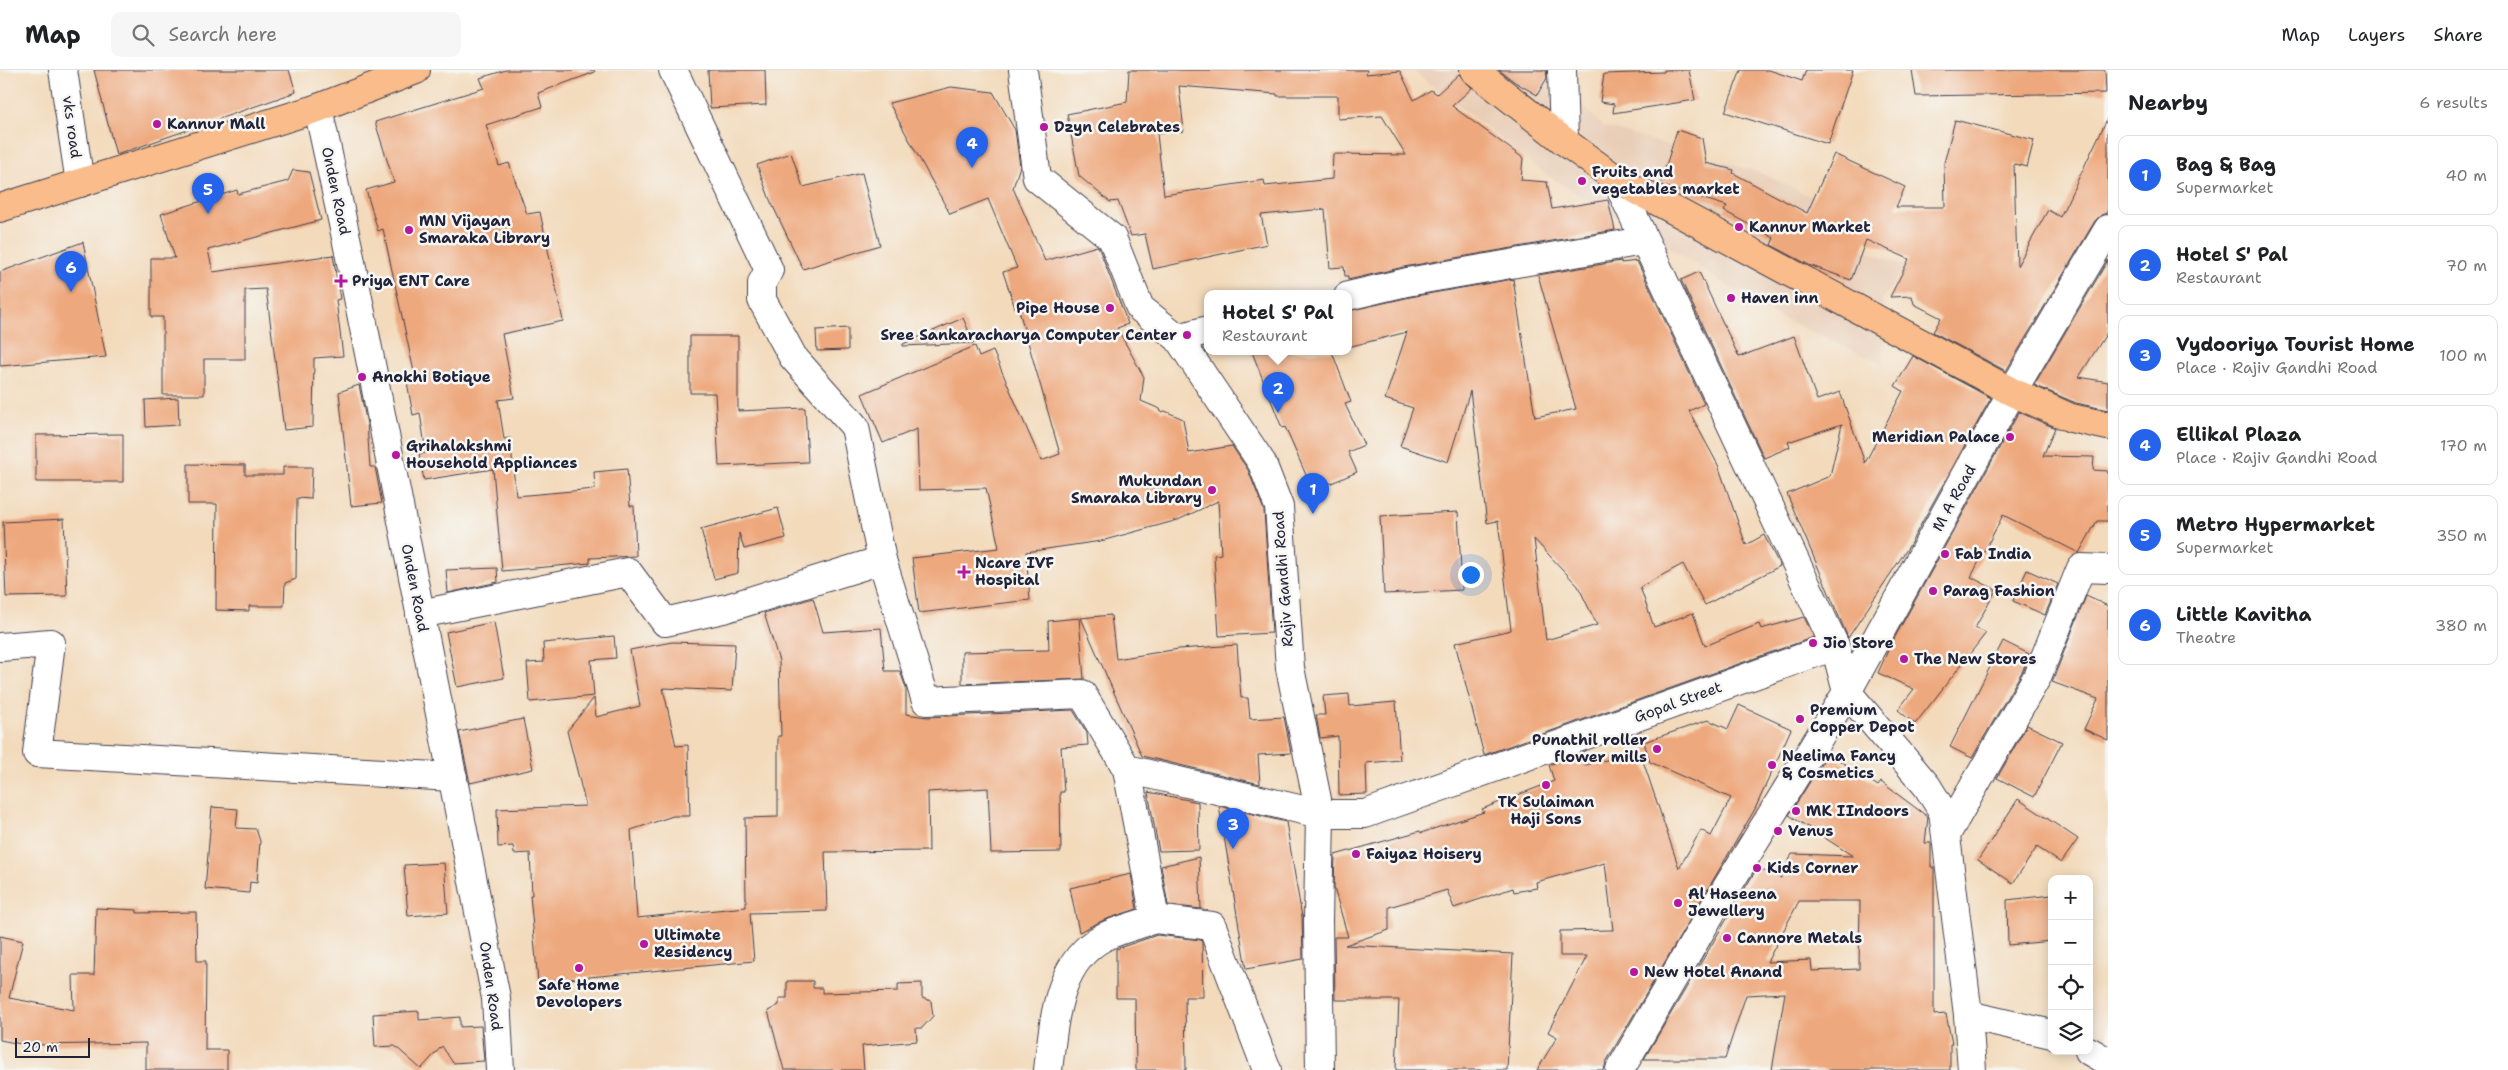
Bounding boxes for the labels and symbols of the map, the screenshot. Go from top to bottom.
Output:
street label: vks road [58,94,86,160]
place label: Kannur Mall [167,114,265,134]
place label: Dzyn Celebrates [1054,117,1180,137]
marker: Kannur Mall [151,118,163,130]
marker: Dzyn Celebrates [1038,121,1050,133]
pin: 4 [956,127,988,168]
street label: Onden Road [317,145,355,237]
place label: Fruits and vegetables market [1592,162,1740,199]
pin: 5 [192,173,224,214]
marker: Fruits and vegetables market [1576,175,1588,187]
place label: MN Vijayan Smaraka Library [419,211,550,248]
place label: Kannur Market [1749,217,1871,237]
marker: Kannur Market [1733,221,1745,233]
marker: MN Vijayan Smaraka Library [403,224,415,236]
pin: 6 [55,251,87,292]
place label: Priya ENT Care [352,271,470,291]
marker: Priya ENT Care [334,274,348,288]
place label: Haven inn [1741,288,1819,308]
marker: Haven inn [1725,292,1737,304]
place label: Pipe House [1016,298,1100,318]
marker: Pipe House [1104,302,1116,314]
place label: Sree Sankaracharya Computer Center [880,325,1177,345]
marker: Sree Sankaracharya Computer Center [1181,329,1193,341]
place label: Anokhi Botique [372,367,491,387]
marker: Anokhi Botique [356,371,368,383]
pin: 2 [1262,372,1294,413]
place label: Meridian Palace [1872,427,2000,447]
marker: Meridian Palace [2004,431,2016,443]
place label: Grihalakshmi Household Appliances [406,436,578,473]
marker: Grihalakshmi Household Appliances [390,449,402,461]
street label: M A Road [1928,461,1981,535]
place label: Mukundan Smaraka Library [1071,471,1202,508]
pin: 1 [1297,473,1329,514]
marker: Mukundan Smaraka Library [1206,484,1218,496]
street label: Rajiv Gandhi Road [1268,510,1298,648]
street label: Onden Road [397,542,433,634]
place label: Fab India [1955,544,2032,564]
marker: Fab India [1939,548,1951,560]
place label: Ncare IVF Hospital [975,553,1054,590]
your location [1458,562,1484,588]
marker: Ncare IVF Hospital [957,565,971,579]
place label: Parag Fashion [1943,581,2055,601]
marker: Parag Fashion [1927,585,1939,597]
place label: Jio Store [1823,633,1894,653]
marker: Jio Store [1807,637,1819,649]
place label: The New Stores [1914,649,2037,669]
marker: The New Stores [1898,653,1910,665]
street label: Gopal Street [1631,677,1725,727]
place label: Premium Copper Depot [1810,700,1915,737]
marker: Premium Copper Depot [1794,713,1806,725]
place label: Punathil roller flower mills [1532,730,1647,767]
marker: Punathil roller flower mills [1651,743,1663,755]
place label: Neelima Fancy & Cosmetics [1782,746,1896,783]
marker: Neelima Fancy & Cosmetics [1766,759,1778,771]
marker: TK Sulaiman Haji Sons [1540,779,1552,791]
place label: TK Sulaiman Haji Sons [1498,792,1594,829]
place label: MK IIndoors [1806,801,1909,821]
marker: MK IIndoors [1790,805,1802,817]
pin: 3 [1217,808,1249,849]
place label: Venus [1788,821,1834,841]
marker: Venus [1772,825,1784,837]
place label: Faiyaz Hoisery [1366,844,1482,864]
marker: Faiyaz Hoisery [1350,848,1362,860]
place label: Kids Corner [1767,858,1858,878]
marker: Kids Corner [1751,862,1763,874]
place label: Al Haseena Jewellery [1688,884,1778,921]
marker: Al Haseena Jewellery [1672,897,1684,909]
place label: Ultimate Residency [654,925,732,962]
place label: Cannore Metals [1737,928,1862,948]
marker: Cannore Metals [1721,932,1733,944]
marker: Ultimate Residency [638,938,650,950]
street label: Onden Road [475,940,507,1032]
marker: Safe Home Devolopers [573,962,585,974]
place label: New Hotel Anand [1644,962,1782,982]
marker: New Hotel Anand [1628,966,1640,978]
place label: Safe Home Devolopers [536,975,622,1012]
scale bar [15,1035,90,1058]

